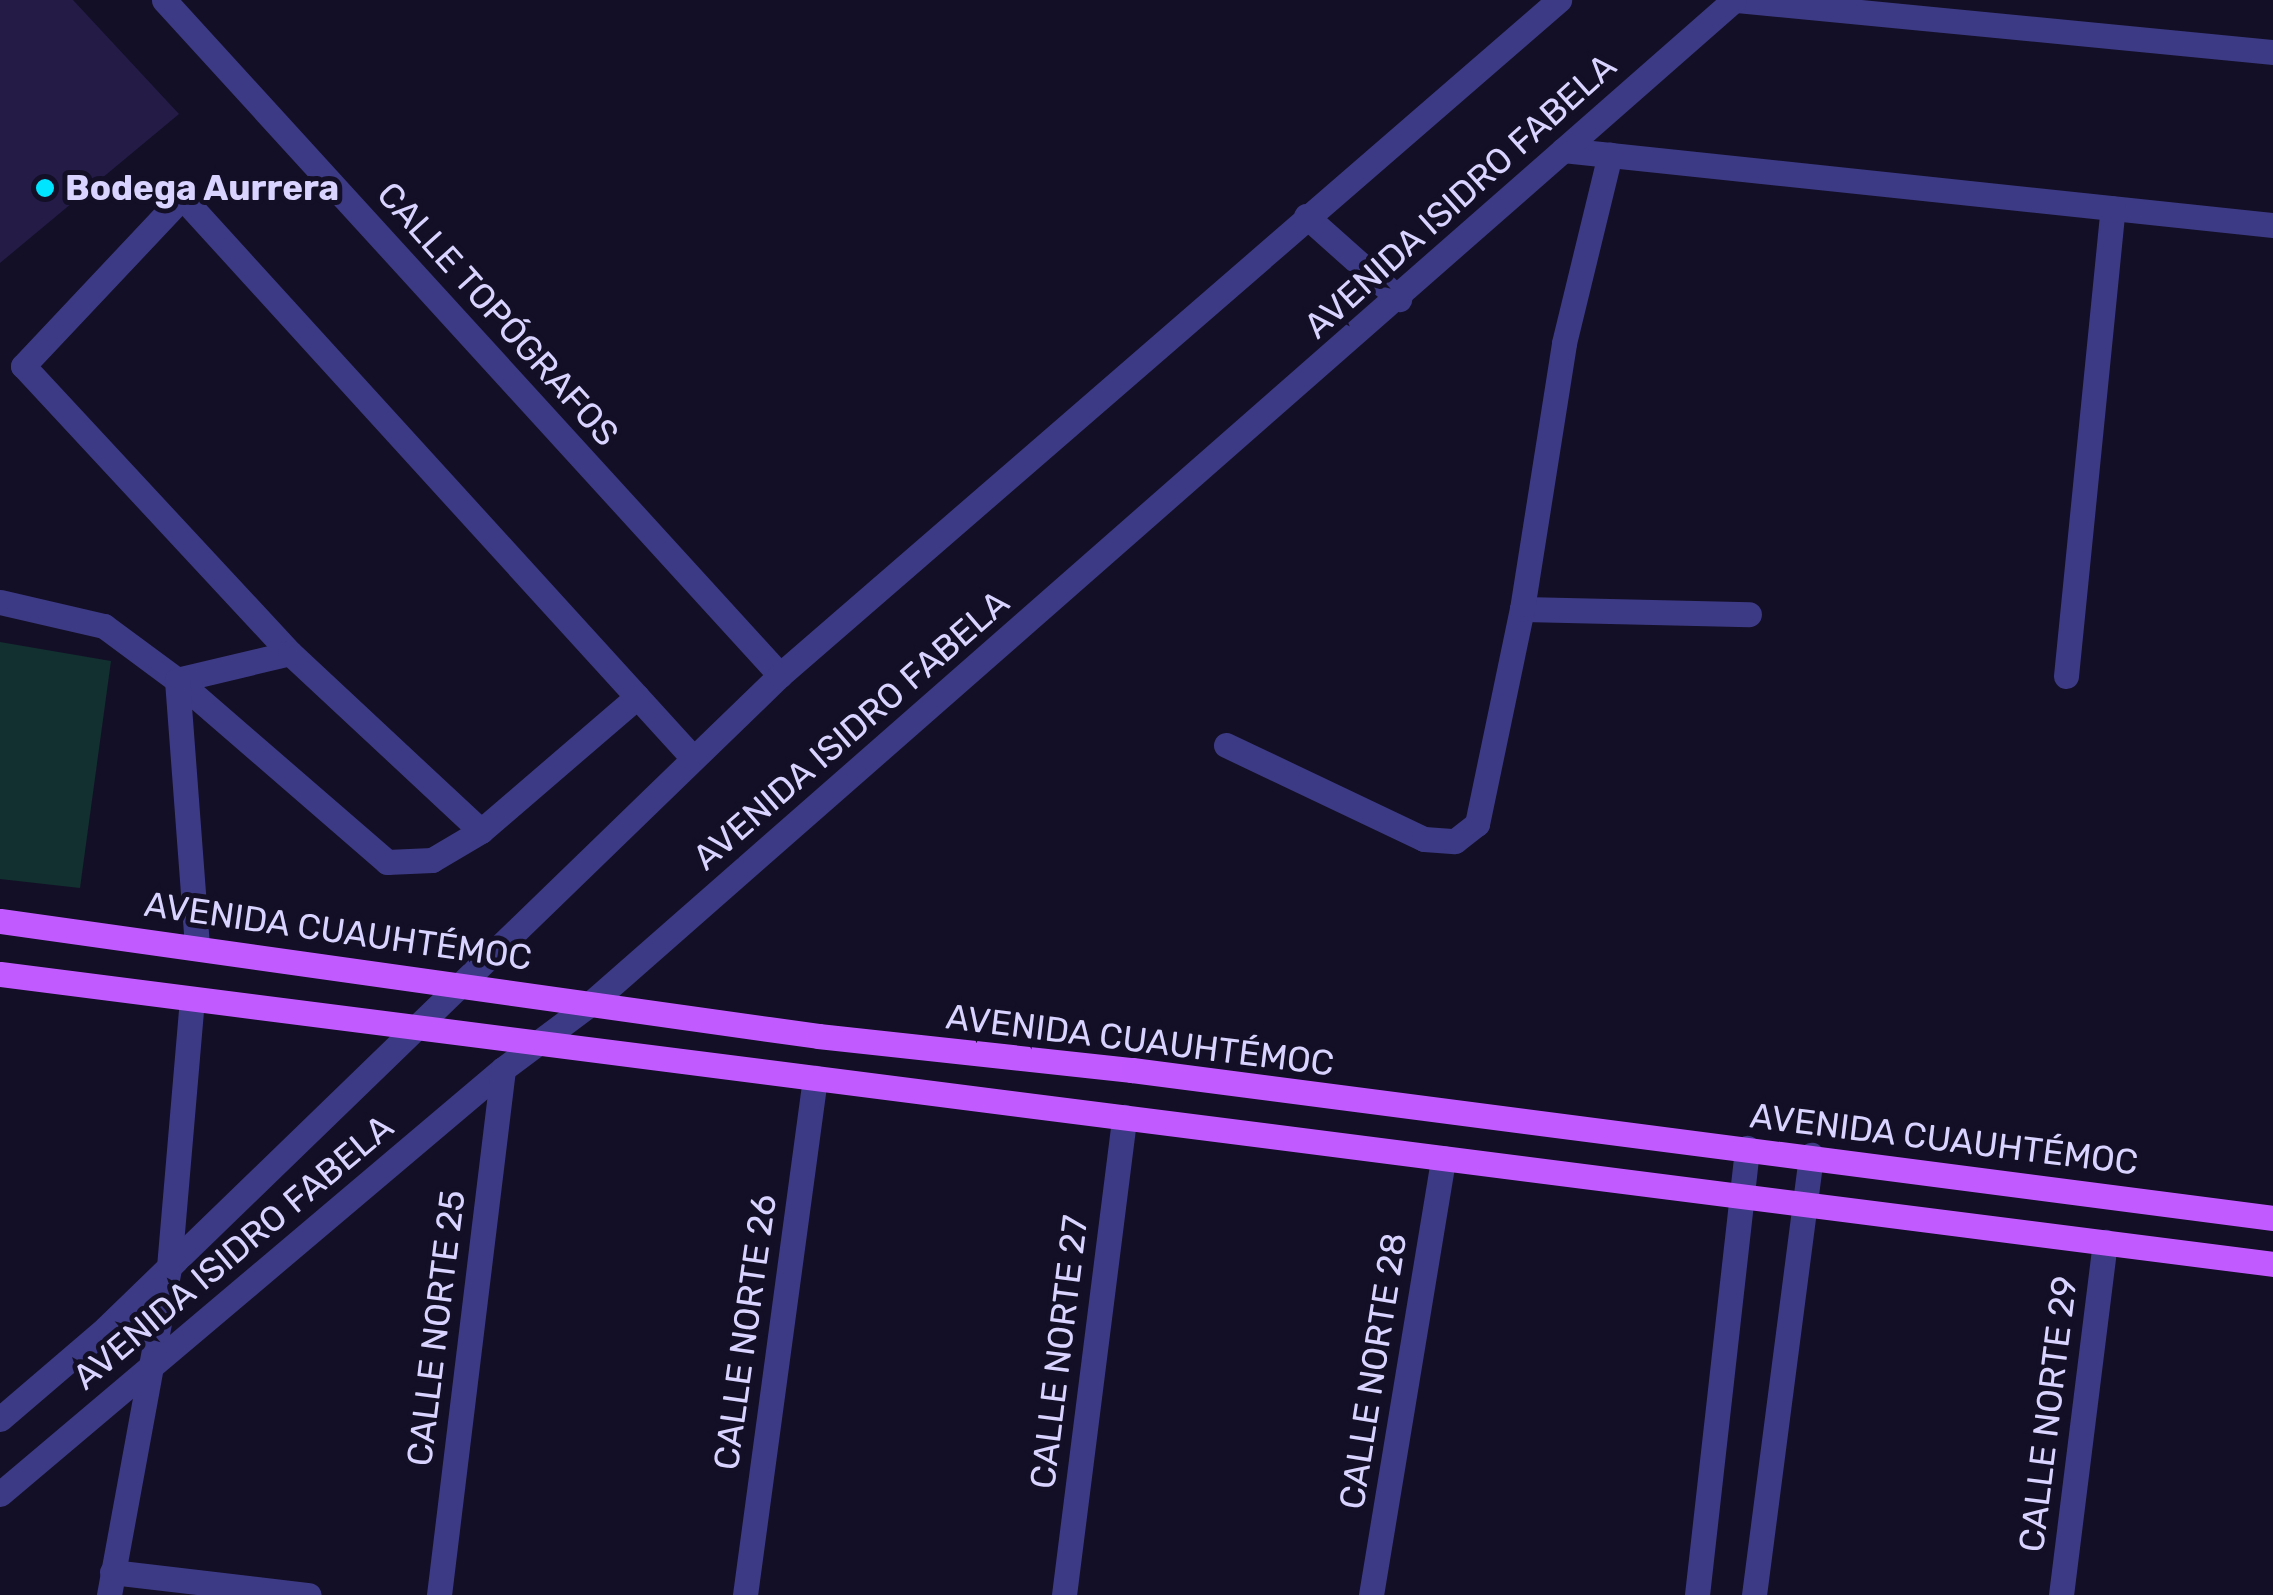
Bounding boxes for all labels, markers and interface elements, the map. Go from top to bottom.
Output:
street label: AVENIDA ISIDRO FABELA [1295,45,1625,347]
place label: Bodega Aurrera [65,167,340,209]
street label: CALLE TOPÓGRAFOS [368,173,628,455]
marker: Bodega Aurrera [34,177,56,199]
street label: AVENIDA ISIDRO FABELA [684,581,1018,879]
street label: AVENIDA CUAUHTÉMOC [141,883,535,979]
street label: AVENIDA CUAUHTÉMOC [943,995,1337,1085]
street label: AVENIDA CUAUHTÉMOC [1747,1094,2141,1184]
street label: AVENIDA ISIDRO FABELA [64,1106,402,1398]
street label: CALLE NORTE 25 [398,1188,474,1468]
street label: CALLE NORTE 26 [705,1191,785,1473]
street label: CALLE NORTE 27 [1021,1213,1097,1491]
street label: CALLE NORTE 28 [1330,1230,1416,1512]
street label: CALLE NORTE 29 [2010,1274,2086,1554]

